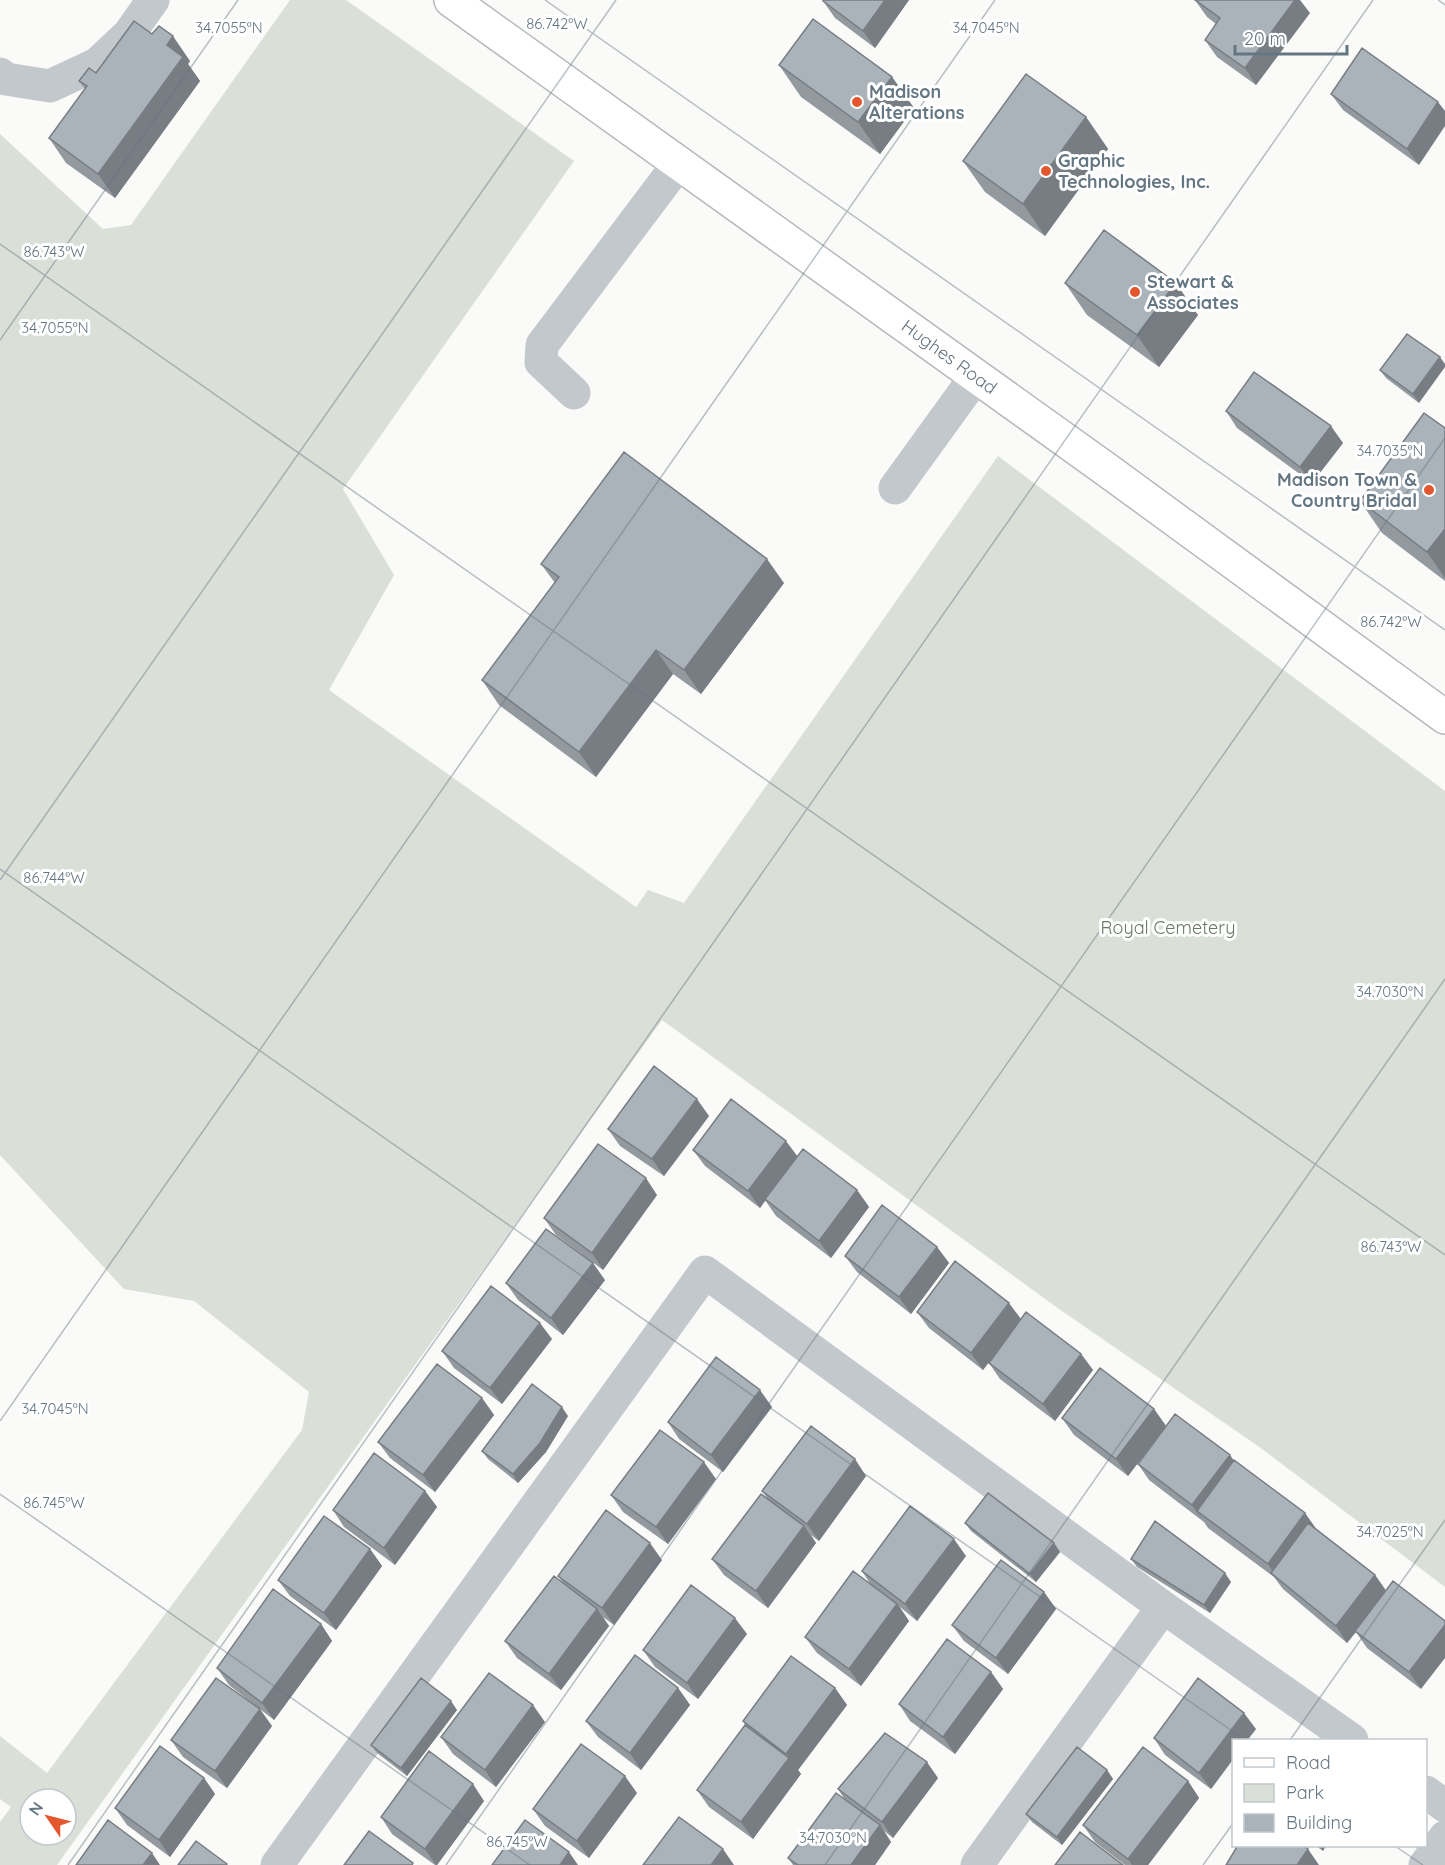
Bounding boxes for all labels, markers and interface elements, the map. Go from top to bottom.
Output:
text: 86.742°W [526,14,588,33]
text: 34.7055°N [195,18,263,37]
text: 34.7045°N [952,18,1020,37]
scale bar [1235,18,1348,56]
text: 20 m [1244,27,1286,50]
place label: Madison Alterations [869,80,965,124]
marker: Madison Alterations [850,95,864,109]
place label: Graphic Technologies, Inc. [1058,149,1210,193]
marker: Graphic Technologies, Inc. [1039,164,1053,178]
text: 86.743°W [23,242,85,261]
place label: Stewart & Associates [1147,270,1239,314]
marker: Stewart & Associates [1128,285,1142,299]
street label: Hughes Road [897,314,1002,399]
text: 34.7055°N [21,318,89,337]
text: 34.7035°N [1356,441,1424,460]
place label: Madison Town & Country Bridal [1277,468,1417,512]
marker: Madison Town & Country Bridal [1422,483,1436,497]
text: 86.742°W [1360,612,1422,631]
text: 86.744°W [23,868,85,887]
park label: Royal Cemetery [1101,916,1235,939]
text: 34.7030°N [1356,982,1424,1001]
text: 86.743°W [1360,1237,1422,1256]
text: 34.7045°N [21,1399,89,1418]
text: 86.745°W [23,1493,85,1512]
text: 34.7025°N [1356,1522,1424,1541]
legend [1232,1739,1427,1847]
text: Road [1286,1751,1331,1774]
text: Park [1286,1781,1324,1804]
north arrow [18,1787,78,1847]
text: N [24,1798,47,1819]
text: Building [1286,1811,1352,1834]
text: 34.7030°N [799,1828,867,1847]
text: 86.745°W [486,1832,548,1851]

